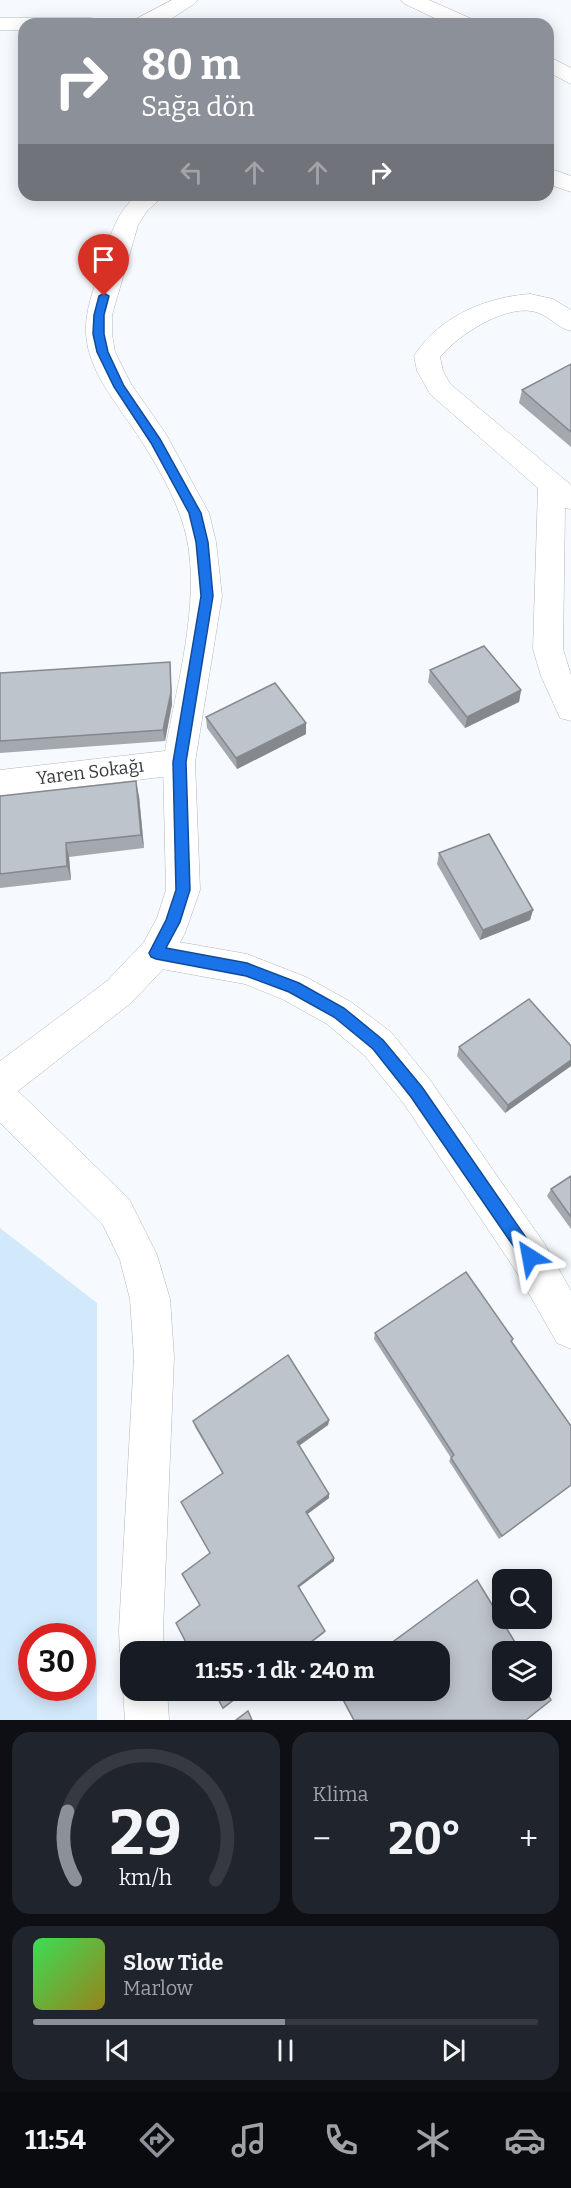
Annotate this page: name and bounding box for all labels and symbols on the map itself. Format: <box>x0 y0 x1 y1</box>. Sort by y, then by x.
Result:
pin <box>78 234 129 296</box>
street label: Yaren Sokağı <box>35 755 145 789</box>
position arrow <box>498 1225 562 1289</box>
speed limit sign: 30 <box>18 1623 96 1701</box>

